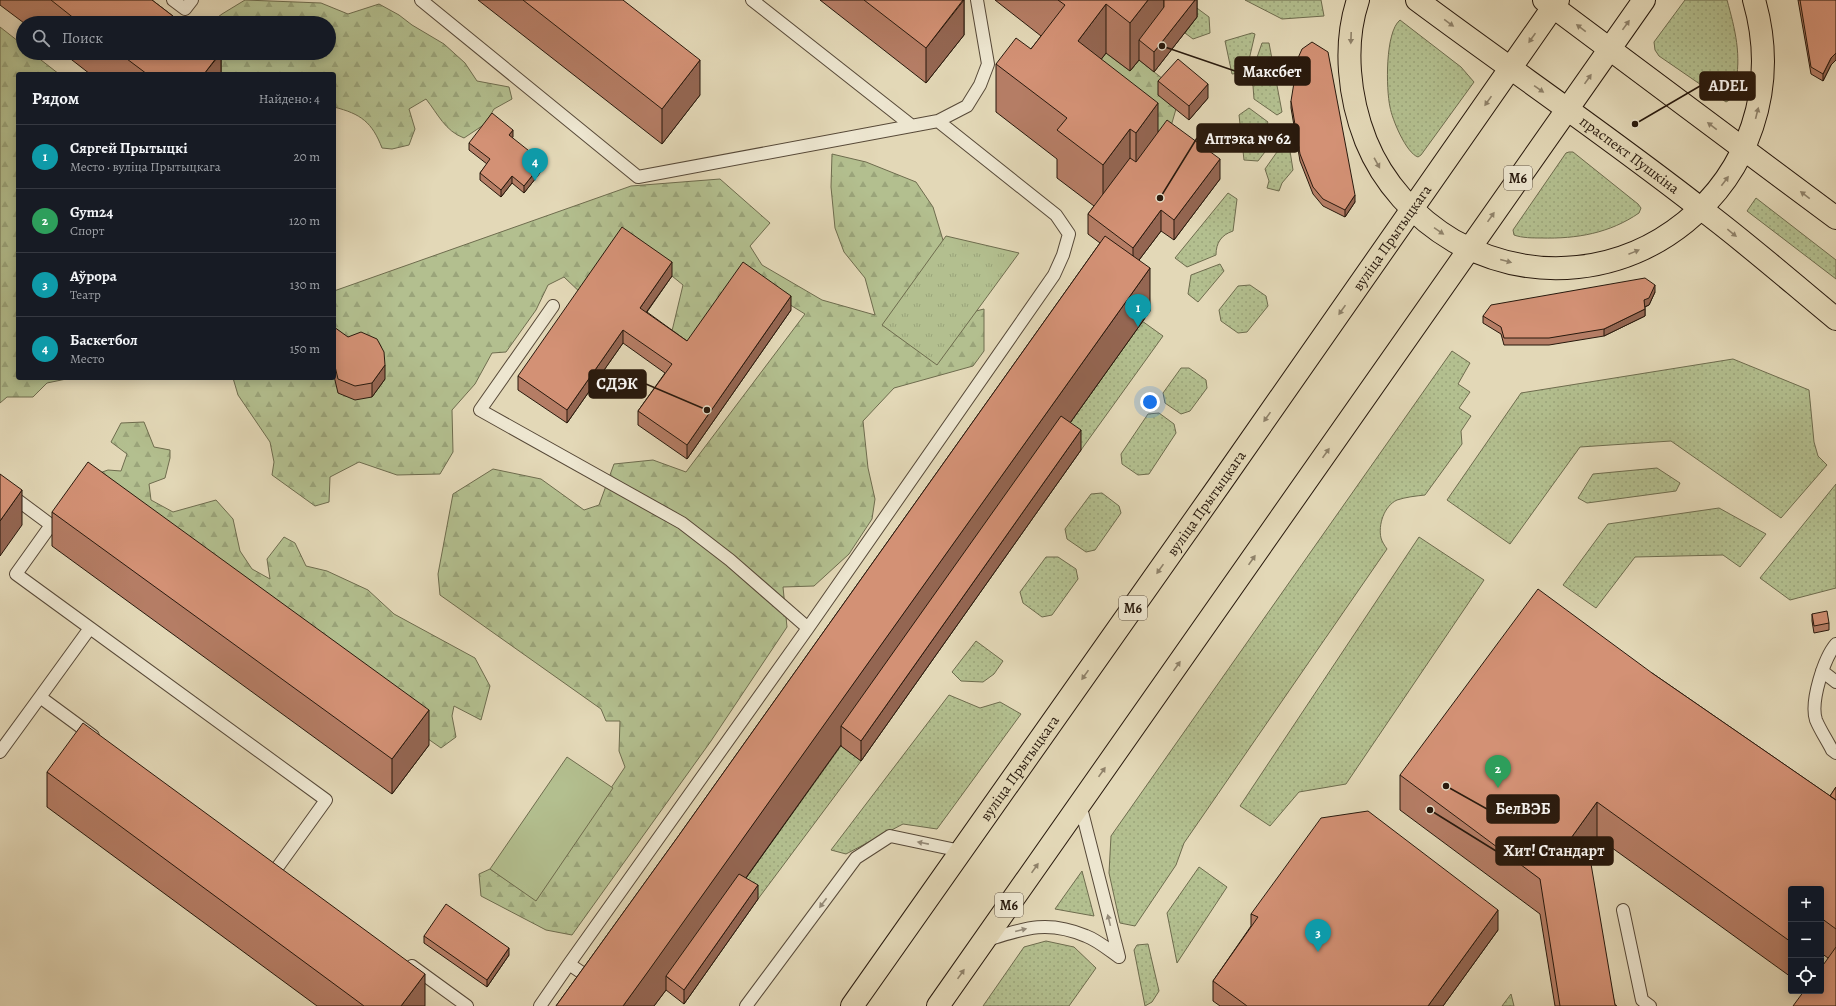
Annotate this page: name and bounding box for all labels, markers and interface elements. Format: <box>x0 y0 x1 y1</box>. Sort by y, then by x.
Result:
search box <box>16 16 336 60</box>
one-way arrow <box>1443 19 1454 27</box>
one-way arrow <box>1622 19 1630 30</box>
one-way arrow <box>1575 24 1586 33</box>
icon: search <box>30 27 52 49</box>
text: Поиск <box>62 28 103 48</box>
one-way arrow <box>1348 32 1354 45</box>
one-way arrow <box>1528 33 1536 44</box>
callout: Максбет <box>1235 57 1310 85</box>
text: Максбет <box>1242 61 1302 83</box>
callout: ADEL <box>1700 72 1755 100</box>
one-way arrow <box>1584 73 1592 84</box>
text: ADEL <box>1707 75 1748 97</box>
one-way arrow <box>1534 85 1544 93</box>
text: Рядом <box>32 87 79 110</box>
text: Найдено: 4 <box>259 90 320 107</box>
one-way arrow <box>1484 96 1492 106</box>
one-way arrow <box>1754 107 1760 119</box>
street label: праспект Пушкіна <box>1576 111 1684 199</box>
one-way arrow <box>1706 122 1717 130</box>
callout: Аптэка № 62 <box>1197 124 1299 152</box>
text: Аптэка № 62 <box>1204 128 1291 150</box>
text: Сяргей Прытыцкі <box>70 138 188 158</box>
text: 1 <box>43 148 47 165</box>
text: 20 m <box>294 148 320 165</box>
pin: 4 <box>522 148 548 181</box>
one-way arrow <box>1374 157 1381 169</box>
text: Место · вуліца Прытыцкага <box>70 158 221 175</box>
road number: М6 <box>1504 166 1532 190</box>
one-way arrow <box>1721 175 1729 186</box>
street label: вуліца Прытыцкага <box>1348 181 1436 295</box>
one-way arrow <box>1799 191 1810 199</box>
text: Gym24 <box>70 202 113 222</box>
one-way arrow <box>1487 211 1496 222</box>
text: 2 <box>42 212 48 229</box>
text: 120 m <box>289 212 320 229</box>
text: Спорт <box>70 222 104 239</box>
one-way arrow <box>1434 227 1445 235</box>
one-way arrow <box>1726 229 1737 238</box>
one-way arrow <box>1628 249 1640 255</box>
one-way arrow <box>1500 258 1512 264</box>
text: Аўрора <box>70 266 117 286</box>
text: 3 <box>42 276 48 293</box>
text: 130 m <box>290 276 320 293</box>
text: Театр <box>70 286 101 303</box>
pin: 1 <box>1125 294 1151 327</box>
one-way arrow <box>1338 305 1346 316</box>
text: Баскетбол <box>70 330 138 350</box>
text: 4 <box>42 340 48 357</box>
text: 150 m <box>290 340 320 357</box>
text: Место <box>70 350 105 367</box>
callout: СДЭК <box>589 370 646 398</box>
text: СДЭК <box>596 373 638 395</box>
your location <box>1140 392 1160 412</box>
one-way arrow <box>1263 412 1271 422</box>
street label: вуліца Прытыцкага <box>1162 446 1250 560</box>
one-way arrow <box>1322 448 1330 458</box>
one-way arrow <box>1248 554 1256 565</box>
one-way arrow <box>1156 564 1164 574</box>
road number: М6 <box>1119 596 1147 620</box>
one-way arrow <box>1173 661 1181 671</box>
one-way arrow <box>1081 670 1090 681</box>
street label: вуліца Прытыцкага <box>975 711 1064 825</box>
pin: 2 <box>1485 755 1511 788</box>
one-way arrow <box>1098 767 1106 778</box>
callout: БелВЭБ <box>1487 795 1559 823</box>
text: БелВЭБ <box>1495 798 1551 820</box>
callout: Хит! Стандарт <box>1496 837 1613 865</box>
one-way arrow <box>917 840 929 846</box>
text: Хит! Стандарт <box>1504 840 1605 862</box>
one-way arrow <box>1031 862 1039 873</box>
map controls <box>1788 886 1824 994</box>
button: + <box>1788 886 1824 922</box>
road number: М6 <box>995 893 1023 917</box>
one-way arrow <box>819 897 827 908</box>
one-way arrow <box>1106 914 1112 926</box>
pin: 3 <box>1305 919 1331 952</box>
button: − <box>1788 922 1824 958</box>
one-way arrow <box>1014 927 1027 933</box>
button: locate <box>1788 958 1824 994</box>
one-way arrow <box>957 969 965 979</box>

